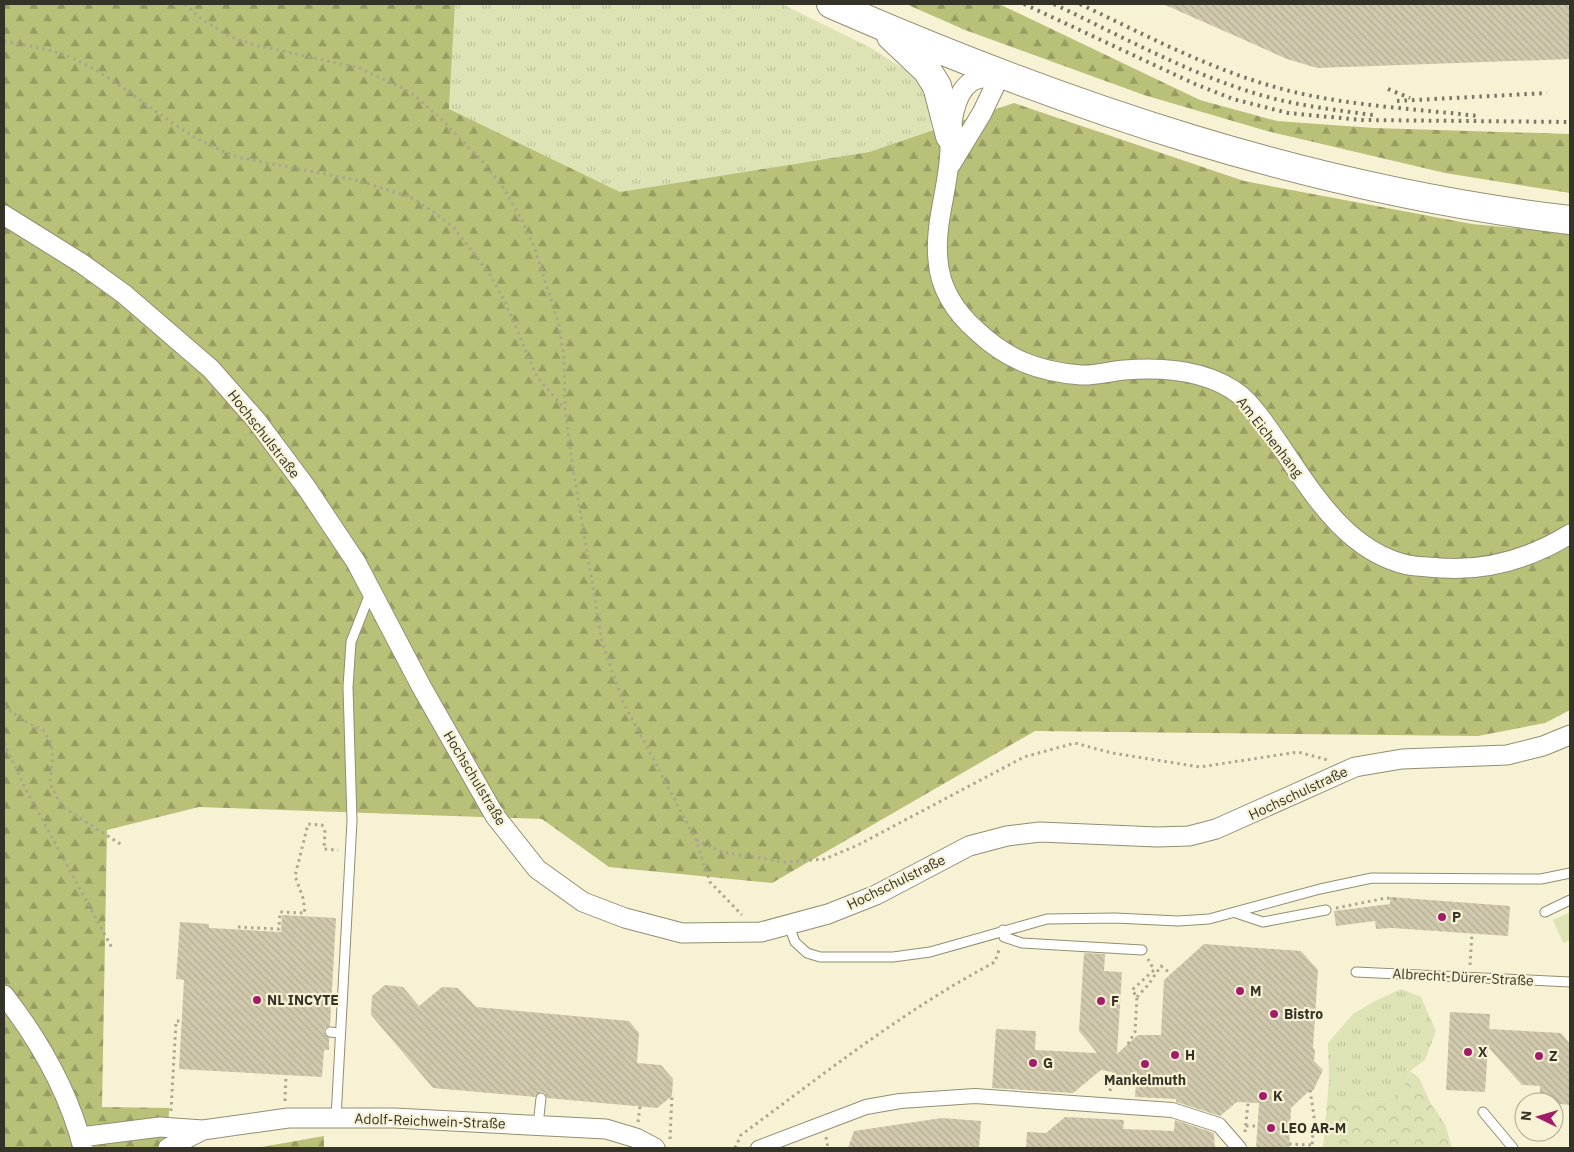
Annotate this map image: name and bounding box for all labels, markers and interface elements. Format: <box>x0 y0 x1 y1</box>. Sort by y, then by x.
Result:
street label: Hochschulstraße <box>224 386 304 482</box>
street label: Am Eichenhang <box>1233 393 1307 481</box>
street label: Hochschulstraße <box>440 727 510 829</box>
street label: Hochschulstraße <box>1246 762 1351 824</box>
street label: Hochschulstraße <box>844 850 948 914</box>
place label: P <box>1452 908 1461 926</box>
marker: P <box>1436 911 1448 923</box>
street label: Albrecht-Dürer-Straße <box>1392 964 1534 990</box>
place label: M <box>1250 982 1261 1000</box>
marker: M <box>1234 985 1246 997</box>
place label: NL INCYTE <box>267 991 339 1009</box>
place label: F <box>1111 992 1119 1010</box>
marker: NL INCYTE <box>251 994 263 1006</box>
marker: F <box>1095 995 1107 1007</box>
place label: Bistro <box>1284 1005 1323 1023</box>
marker: Bistro <box>1268 1008 1280 1020</box>
place label: X <box>1478 1043 1488 1061</box>
place label: H <box>1185 1046 1195 1064</box>
marker: X <box>1462 1046 1474 1058</box>
place label: Z <box>1549 1047 1558 1065</box>
marker: H <box>1169 1049 1181 1061</box>
marker: Z <box>1533 1050 1545 1062</box>
place label: G <box>1043 1054 1053 1072</box>
marker: G <box>1027 1057 1039 1069</box>
marker: Mankelmuth <box>1139 1058 1151 1070</box>
place label: Mankelmuth <box>1104 1071 1186 1089</box>
place label: K <box>1273 1087 1283 1105</box>
marker: K <box>1257 1090 1269 1102</box>
north arrow <box>1514 1092 1564 1142</box>
street label: Adolf-Reichwein-Straße <box>354 1109 506 1133</box>
text: N <box>1517 1110 1535 1122</box>
place label: LEO AR-M <box>1281 1119 1346 1137</box>
marker: LEO AR-M <box>1265 1122 1277 1134</box>

